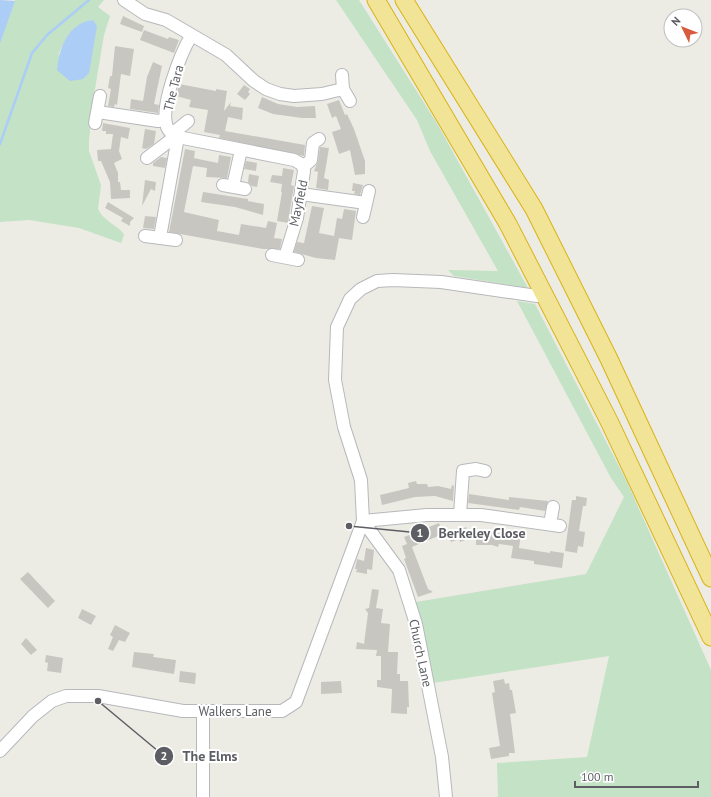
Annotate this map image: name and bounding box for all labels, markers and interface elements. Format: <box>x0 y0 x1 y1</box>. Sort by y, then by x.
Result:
north arrow <box>663 8 703 48</box>
text: N <box>668 14 683 29</box>
street label: The Tara <box>160 63 187 113</box>
street label: Mayfield <box>285 178 312 228</box>
callout: Berkeley Close <box>410 520 534 546</box>
text: Berkeley Close <box>438 524 526 542</box>
text: 1 <box>417 525 423 540</box>
street label: Church Lane <box>405 618 436 689</box>
street label: Walkers Lane <box>198 703 272 720</box>
callout: The Elms <box>154 743 245 769</box>
text: The Elms <box>183 747 238 765</box>
text: 2 <box>161 748 167 763</box>
scale bar <box>575 763 698 789</box>
text: 100 m <box>581 769 614 784</box>

